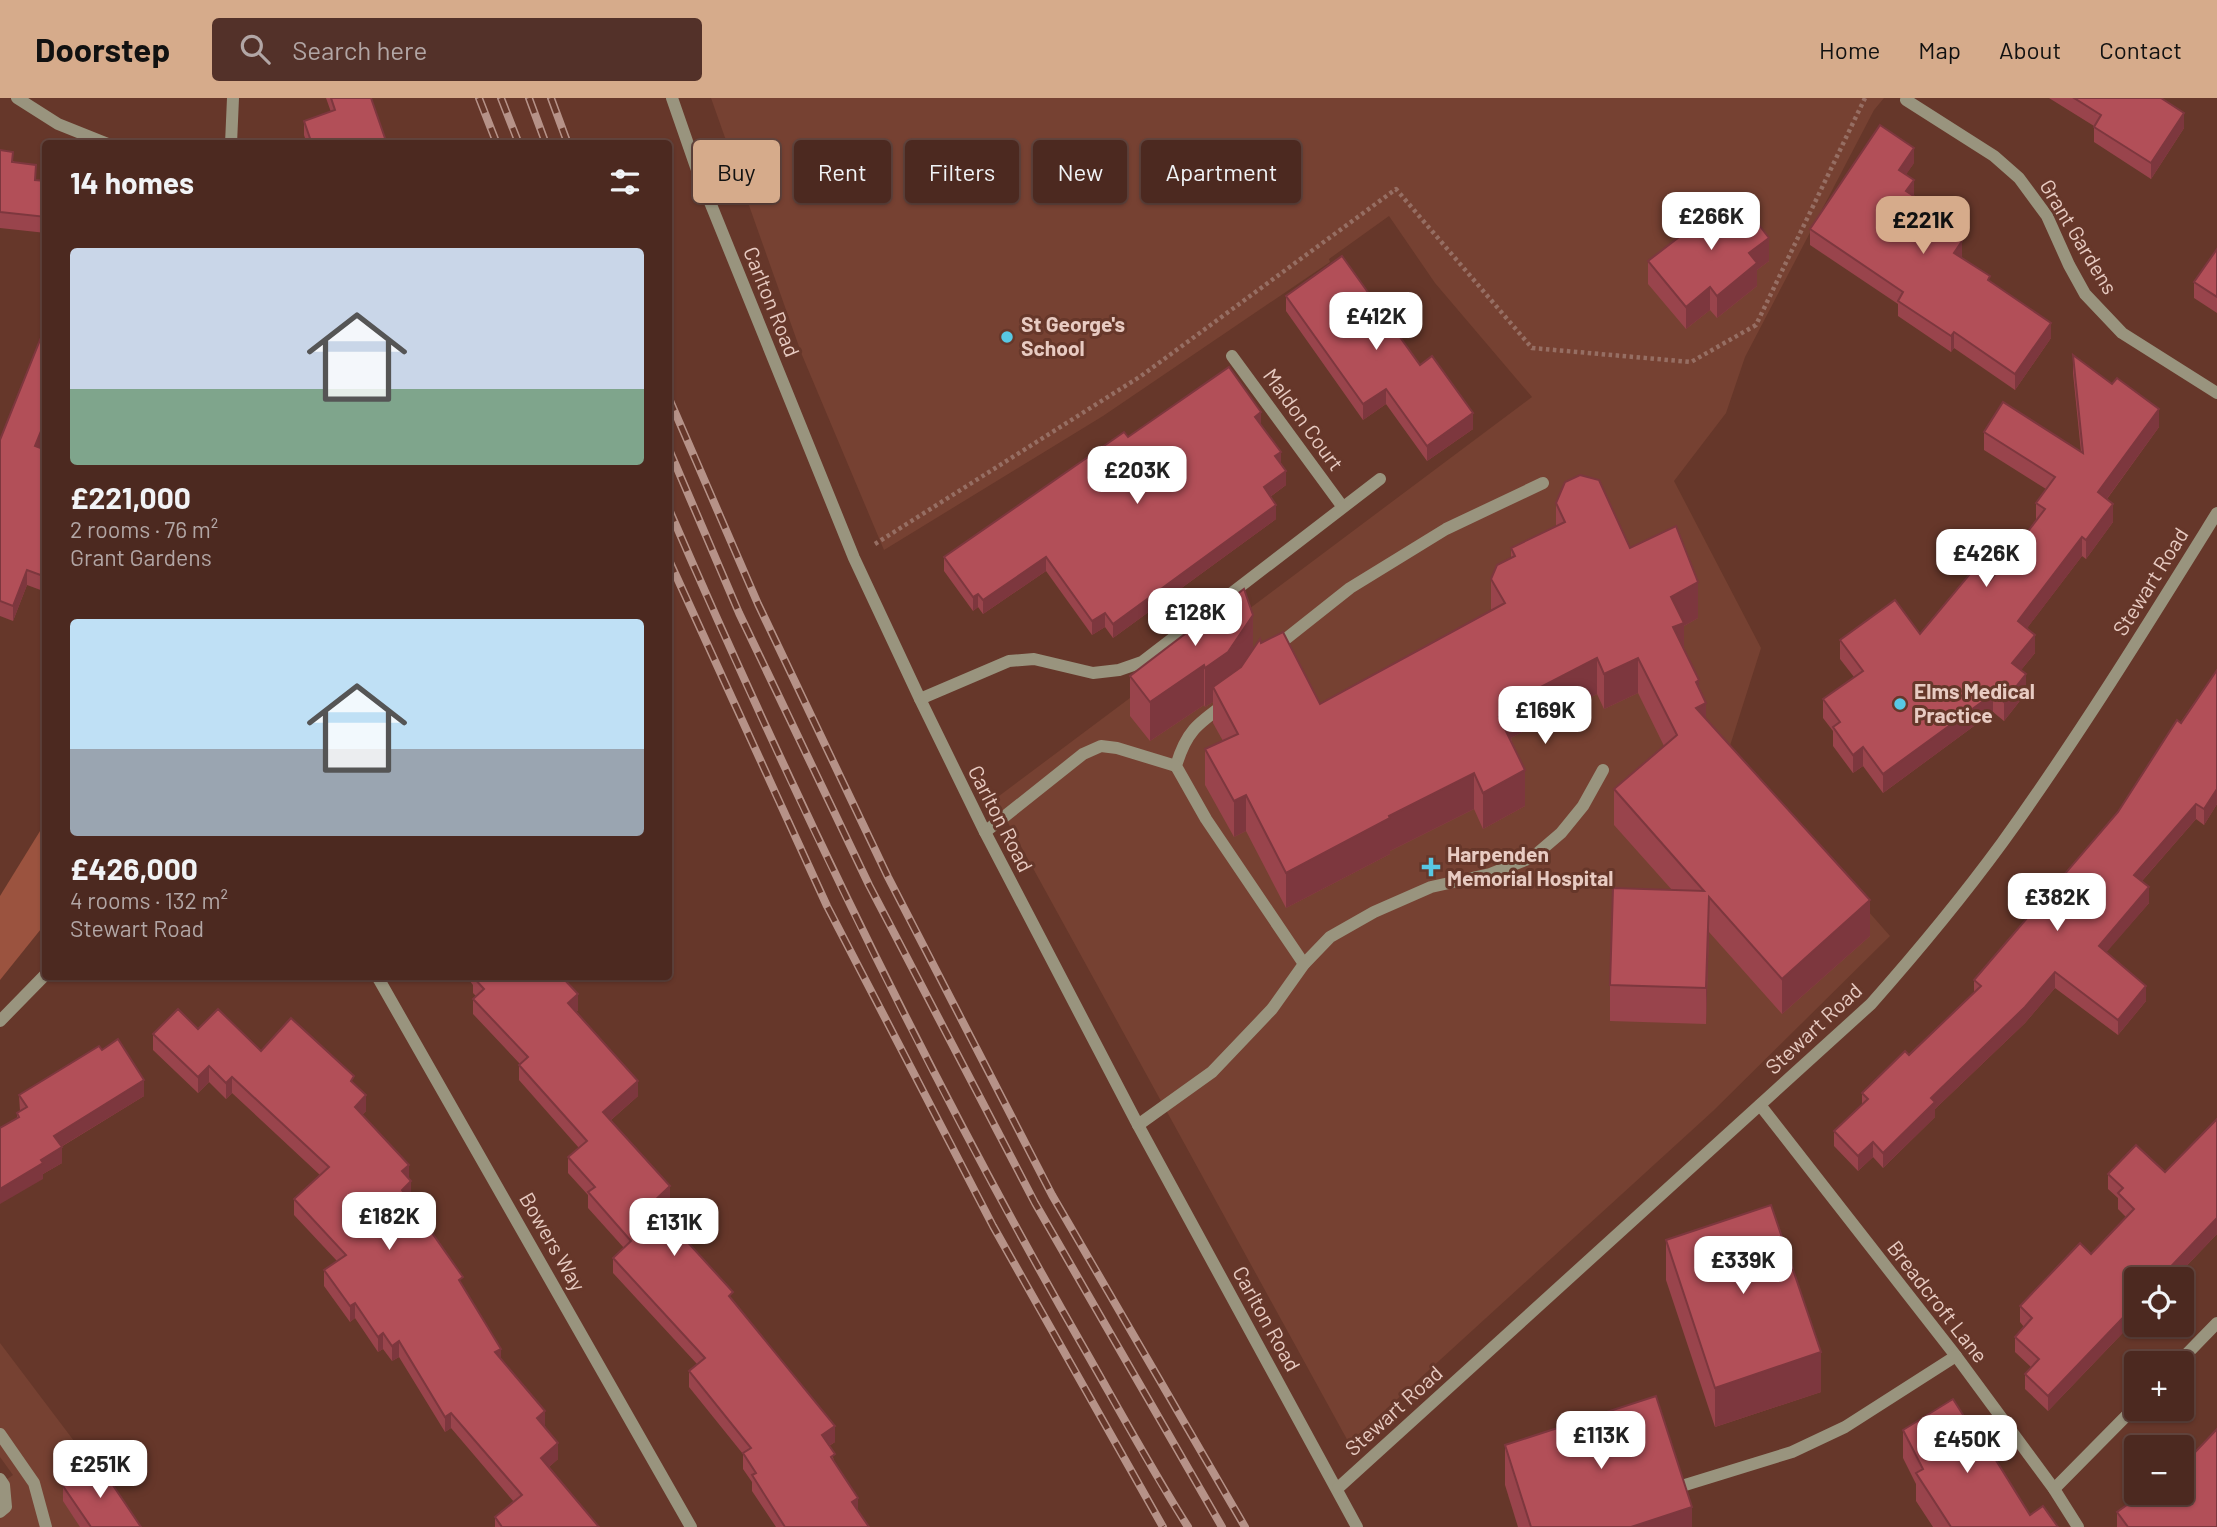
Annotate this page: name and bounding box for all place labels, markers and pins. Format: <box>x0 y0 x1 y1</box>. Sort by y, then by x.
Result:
pin: £266K <box>1662 192 1760 252</box>
pin: £221K <box>1874 197 1972 256</box>
pin: £412K <box>1327 292 1425 352</box>
place label: St George's School <box>1021 311 1125 360</box>
marker: St George's School <box>999 329 1015 345</box>
pin: £203K <box>1088 446 1186 506</box>
pin: £426K <box>1937 530 2035 589</box>
pin: £128K <box>1146 588 1244 648</box>
place label: Elms Medical Practice <box>1914 678 2035 727</box>
pin: £169K <box>1496 686 1594 746</box>
marker: Elms Medical Practice <box>1892 696 1908 712</box>
place label: Harpenden Memorial Hospital <box>1447 841 1613 890</box>
marker: Harpenden Memorial Hospital <box>1421 857 1441 877</box>
pin: £382K <box>2008 874 2106 933</box>
pin: £182K <box>340 1192 438 1252</box>
pin: £131K <box>625 1198 723 1258</box>
pin: £339K <box>1694 1236 1792 1296</box>
pin: £113K <box>1552 1412 1650 1471</box>
pin: £450K <box>1918 1416 2016 1475</box>
pin: £251K <box>51 1440 149 1500</box>

